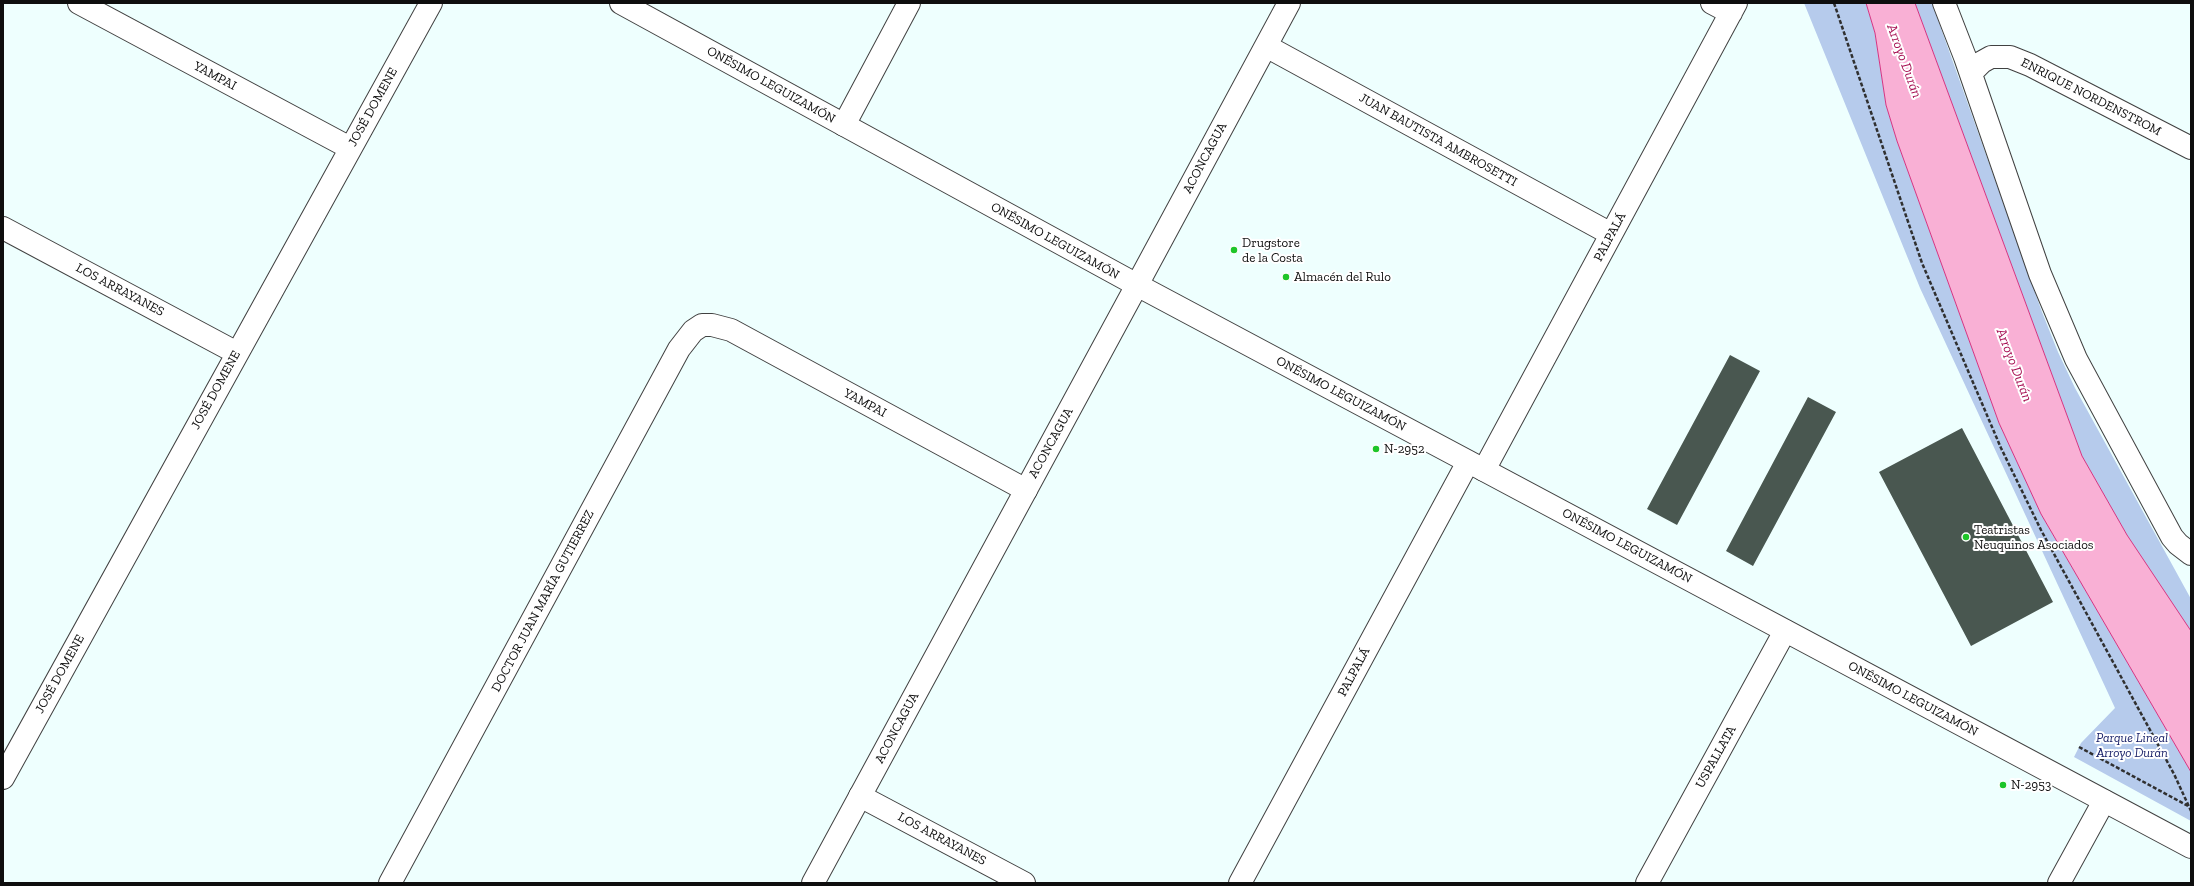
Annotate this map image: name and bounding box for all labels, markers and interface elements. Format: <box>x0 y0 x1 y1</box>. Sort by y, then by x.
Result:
water label: Arroyo Durán <box>1883 22 1925 100</box>
street label: ONÉSIMO LEGUIZAMÓN <box>704 43 838 127</box>
street label: ENRIQUE NORDENSTROM <box>2018 55 2164 139</box>
street label: YAMPAI <box>191 58 239 94</box>
street label: JOSÉ DOMENE <box>345 65 401 149</box>
street label: JUAN BAUTISTA AMBROSETTI <box>1356 90 1520 190</box>
street label: ACONCAGUA <box>1180 120 1230 196</box>
street label: ONÉSIMO LEGUIZAMÓN <box>988 199 1122 283</box>
street label: PALPALÁ <box>1591 210 1629 264</box>
place label: Drugstore de la Costa <box>1242 235 1303 266</box>
marker: Drugstore de la Costa <box>1229 245 1239 255</box>
street label: LOS ARRAYANES <box>73 260 167 320</box>
place label: Almacén del Rulo <box>1294 269 1391 285</box>
marker: Almacén del Rulo <box>1281 272 1291 282</box>
water label: Arroyo Durán <box>1992 326 2036 404</box>
street label: JOSÉ DOMENE <box>188 348 244 432</box>
street label: ONÉSIMO LEGUIZAMÓN <box>1273 353 1409 435</box>
street label: YAMPAI <box>841 385 889 421</box>
street label: ACONCAGUA <box>1025 405 1077 481</box>
place label: N-2952 <box>1384 441 1425 457</box>
marker: N-2952 <box>1371 444 1381 454</box>
street label: ONÉSIMO LEGUIZAMÓN <box>1559 505 1695 587</box>
street label: DOCTOR JUAN MARÍA GUTIERREZ <box>488 507 598 695</box>
place label: Teatristas Neuquinos Asociados <box>1974 522 2094 553</box>
marker: Teatristas Neuquinos Asociados <box>1961 532 1971 542</box>
street label: JOSÉ DOMENE <box>32 632 88 716</box>
street label: PALPALÁ <box>1335 645 1373 699</box>
street label: ONÉSIMO LEGUIZAMÓN <box>1845 658 1981 740</box>
street label: ACONCAGUA <box>872 690 922 766</box>
street label: USPALLATA <box>1692 723 1740 791</box>
park label: Parque Lineal Arroyo Durán <box>2096 730 2168 761</box>
place label: N-2953 <box>2011 777 2051 793</box>
marker: N-2953 <box>1998 780 2008 790</box>
street label: LOS ARRAYANES <box>895 809 989 869</box>

